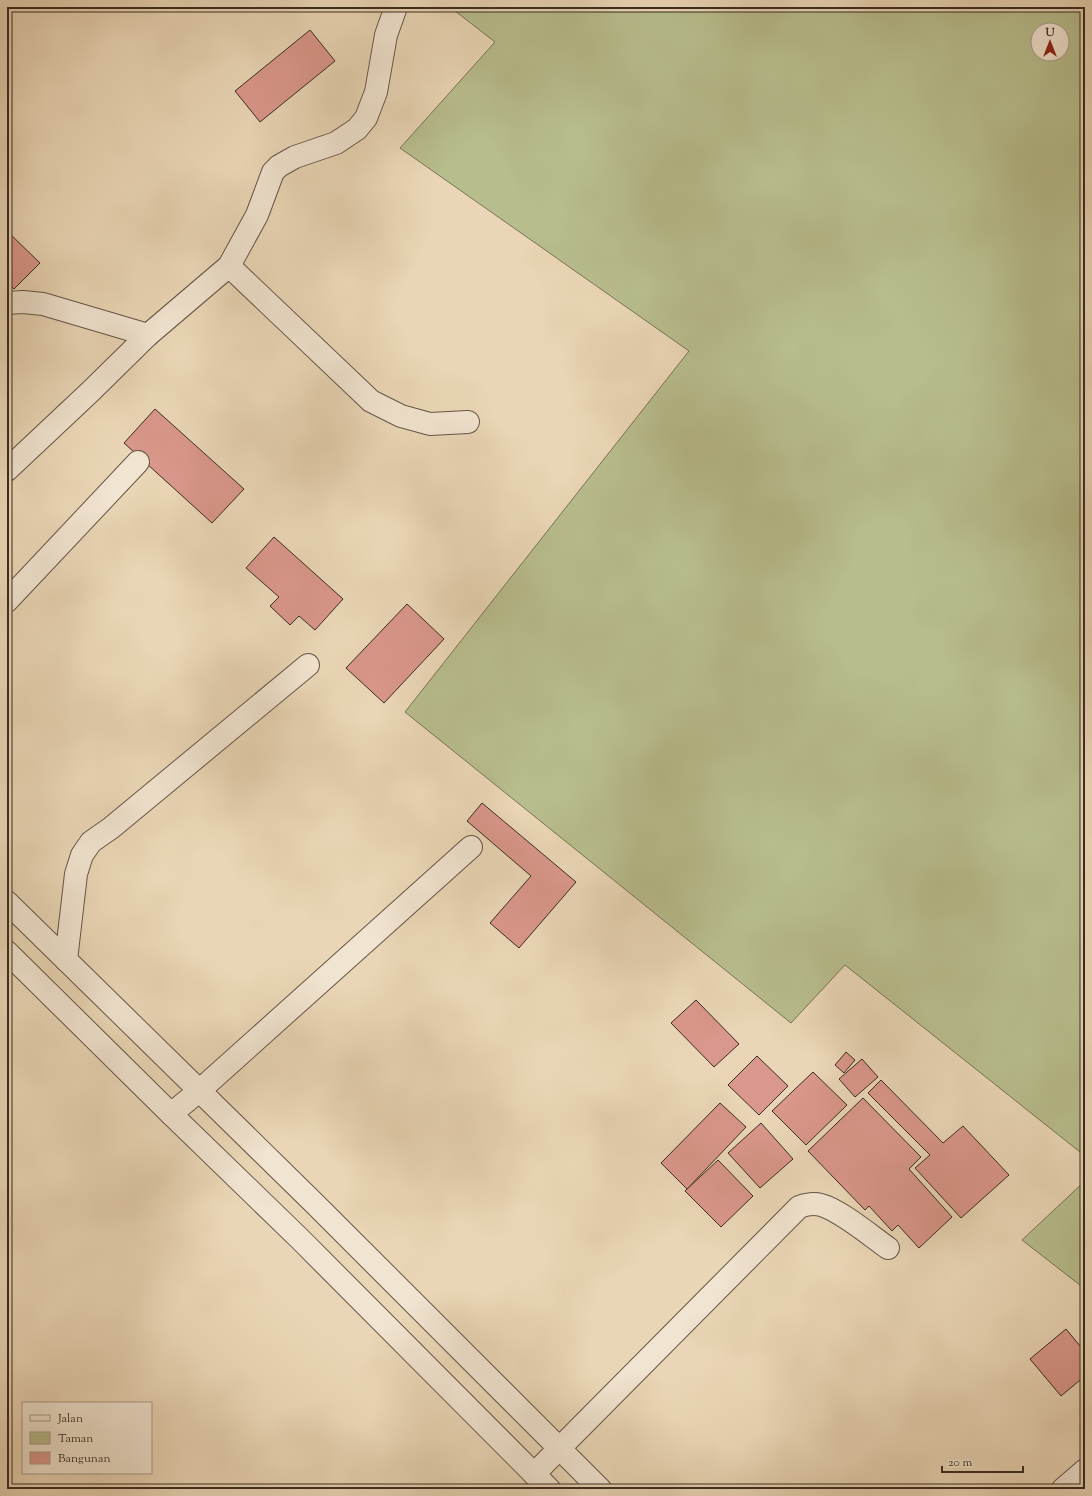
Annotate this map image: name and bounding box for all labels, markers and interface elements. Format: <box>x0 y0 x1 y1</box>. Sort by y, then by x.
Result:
north arrow <box>1030 22 1070 62</box>
text: U <box>1045 25 1055 41</box>
legend <box>22 1402 152 1474</box>
text: Jalan <box>57 1410 83 1428</box>
text: Taman <box>58 1430 93 1448</box>
scale bar <box>942 1448 1023 1474</box>
text: Bangunan <box>58 1450 111 1468</box>
text: 20 m <box>948 1454 973 1472</box>

